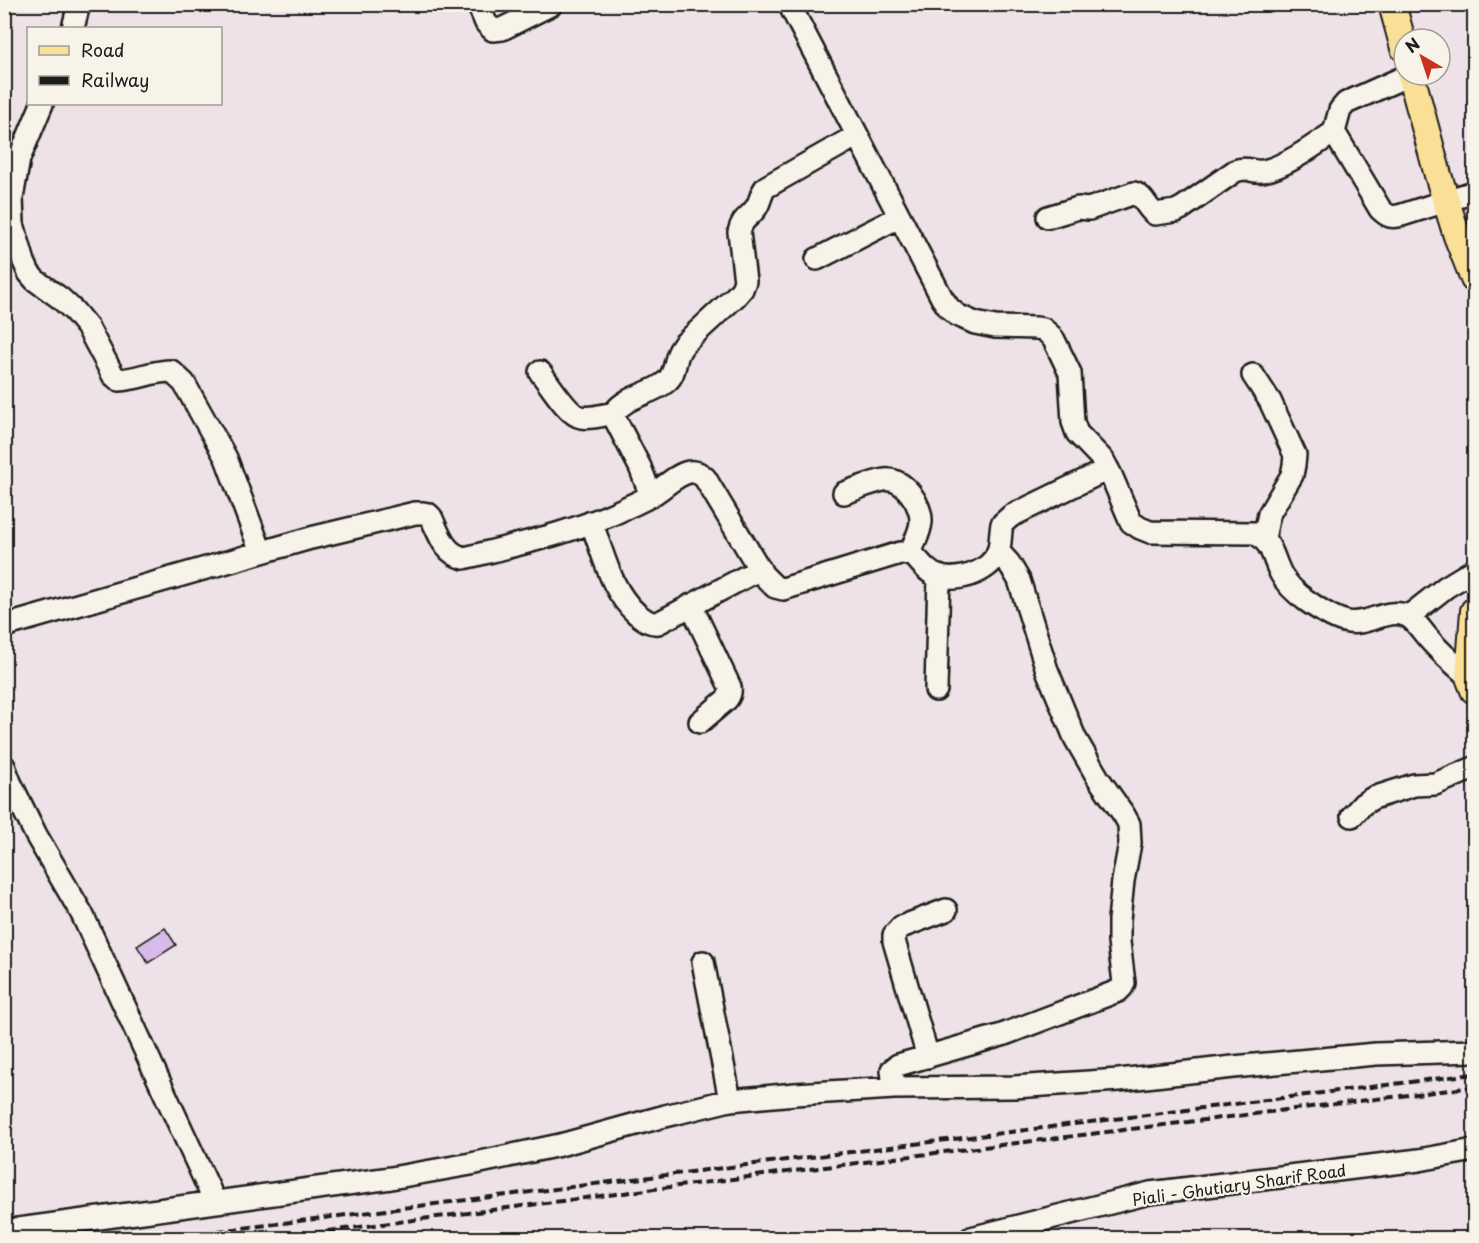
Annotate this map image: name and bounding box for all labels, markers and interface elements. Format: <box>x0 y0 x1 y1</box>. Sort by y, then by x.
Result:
legend <box>27 27 222 105</box>
north arrow <box>1392 27 1452 87</box>
text: N <box>1399 31 1424 58</box>
text: Road <box>81 36 125 63</box>
text: Railway <box>81 66 149 93</box>
street label: Piali - Ghutiary Sharif Road <box>1131 1157 1347 1211</box>

